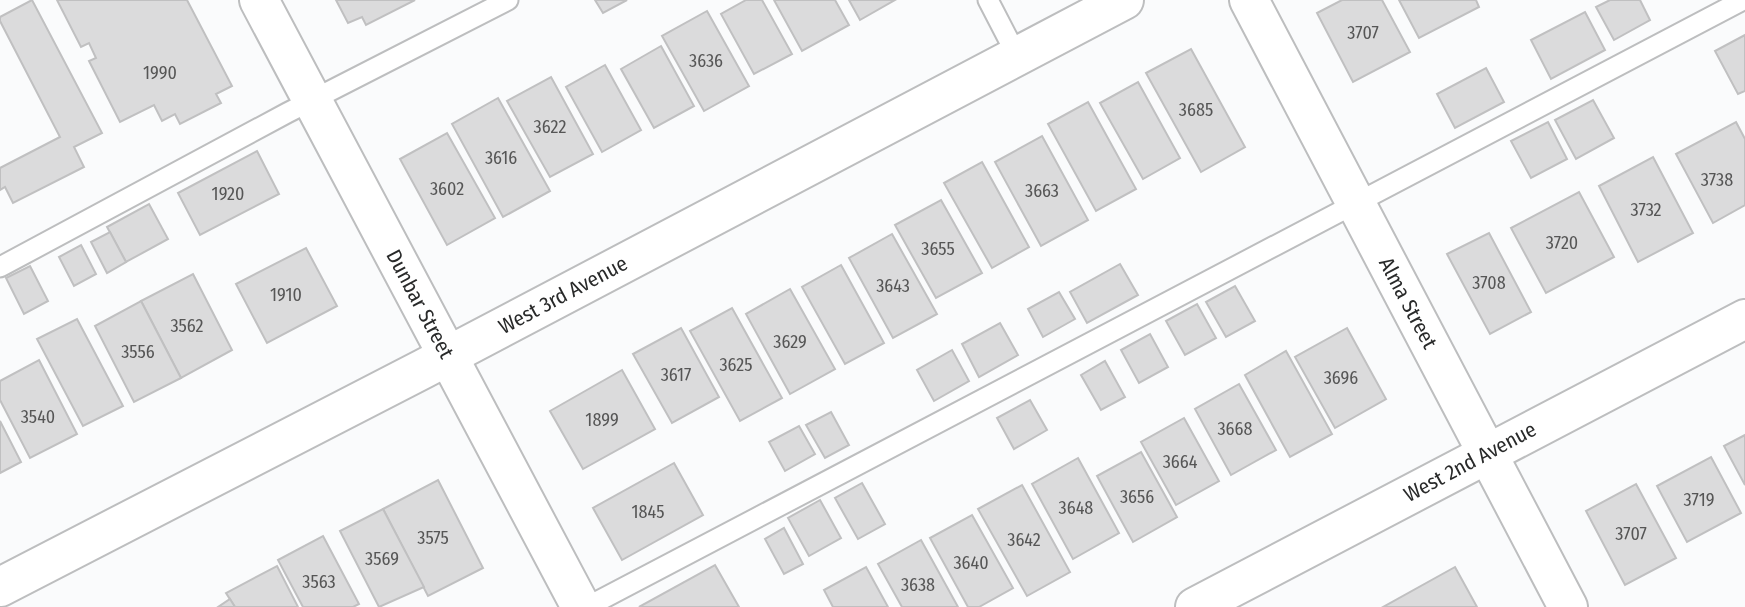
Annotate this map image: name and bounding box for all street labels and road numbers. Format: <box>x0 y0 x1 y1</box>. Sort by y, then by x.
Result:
street label: Dunbar Street <box>380 245 460 363</box>
street label: West 3rd Avenue <box>494 250 632 340</box>
street label: Alma Street <box>1373 253 1443 353</box>
street label: West 2nd Avenue <box>1399 416 1541 508</box>

